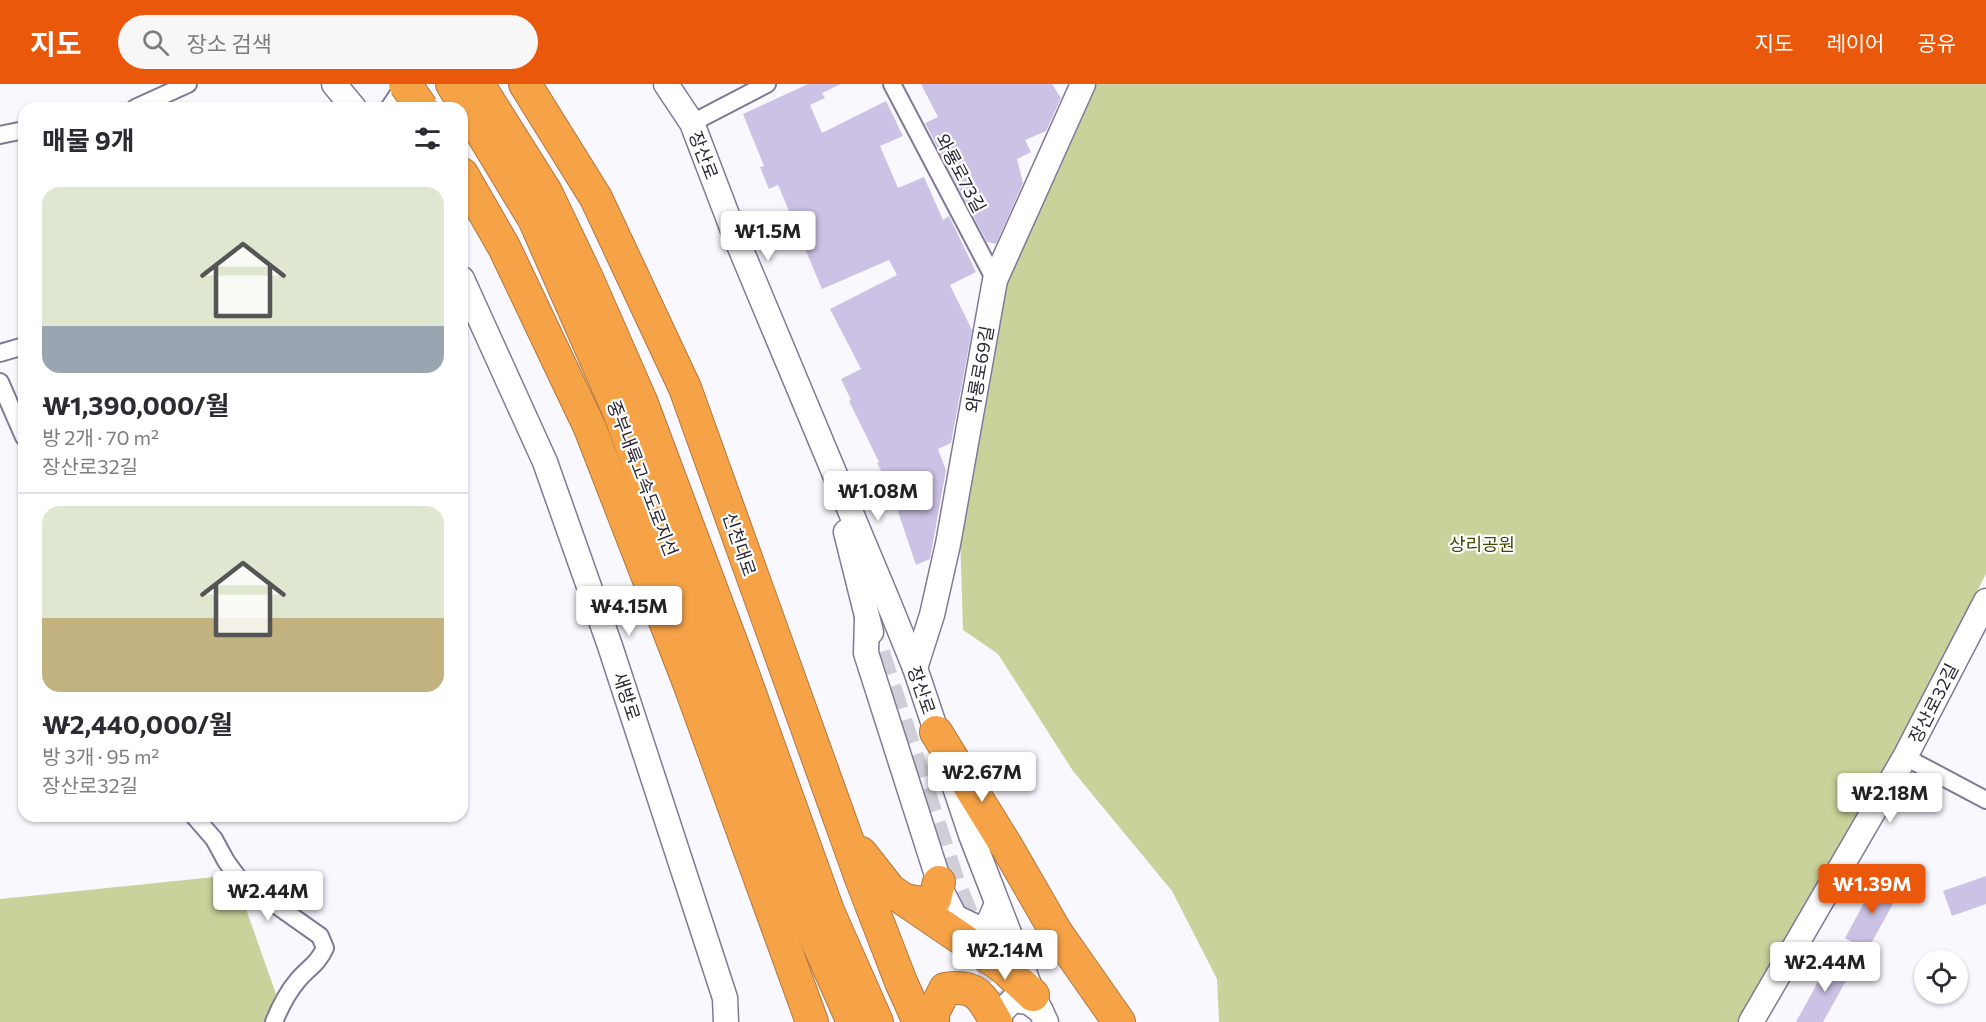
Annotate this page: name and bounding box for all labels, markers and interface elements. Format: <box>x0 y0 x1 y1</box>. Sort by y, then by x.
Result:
search box <box>118 15 538 69</box>
text: 지도 <box>30 26 82 60</box>
icon: search <box>139 26 172 59</box>
text: 장소 검색 <box>187 30 272 57</box>
text: 지도 <box>1755 30 1793 55</box>
text: 레이어 <box>1826 30 1884 55</box>
text: 공유 <box>1917 30 1956 55</box>
icon: filters <box>411 122 444 155</box>
text: 매물 9개 <box>42 124 135 155</box>
street label: 장산로 <box>685 128 723 182</box>
street label: 와룡로73길 <box>931 130 991 216</box>
pin: ₩1.5M <box>726 211 810 262</box>
text: ₩1.5M <box>735 218 801 242</box>
icon: home <box>189 226 297 334</box>
street label: 와룡로69길 <box>961 324 997 414</box>
text: ₩1,390,000/월 <box>42 389 230 420</box>
street label: 중부내륙고속도로지선 <box>603 397 683 559</box>
text: 방 2개 · 70 m² <box>42 425 159 449</box>
text: 장산로32길 <box>42 454 138 478</box>
pin: ₩1.08M <box>829 471 927 522</box>
text: ₩1.08M <box>838 478 918 502</box>
street label: 신천대로 <box>719 509 761 579</box>
park label: 상리공원 <box>1449 533 1515 555</box>
icon: home <box>189 545 297 653</box>
pin: ₩4.15M <box>580 586 678 637</box>
text: ₩4.15M <box>590 593 668 617</box>
street label: 장산로32길 <box>1904 659 1962 747</box>
street label: 장산로 <box>904 663 940 717</box>
street label: 새방로 <box>609 669 645 723</box>
text: ₩2,440,000/월 <box>42 708 233 739</box>
text: 방 3개 · 95 m² <box>42 744 159 768</box>
pin: ₩2.67M <box>933 752 1031 803</box>
text: ₩2.67M <box>942 759 1022 783</box>
text: 장산로32길 <box>42 773 138 797</box>
pin: ₩2.18M <box>1841 773 1939 824</box>
text: ₩2.18M <box>1851 780 1929 804</box>
pin: ₩1.39M <box>1823 864 1921 915</box>
pin: ₩2.44M <box>219 871 317 922</box>
text: ₩1.39M <box>1832 871 1912 895</box>
text: ₩2.44M <box>227 878 309 902</box>
pin: ₩2.14M <box>956 930 1054 981</box>
text: ₩2.14M <box>966 937 1044 961</box>
pin: ₩2.44M <box>1776 942 1874 993</box>
text: ₩2.44M <box>1784 949 1866 973</box>
map controls <box>1914 950 1968 1004</box>
button: locate <box>1914 950 1968 1004</box>

